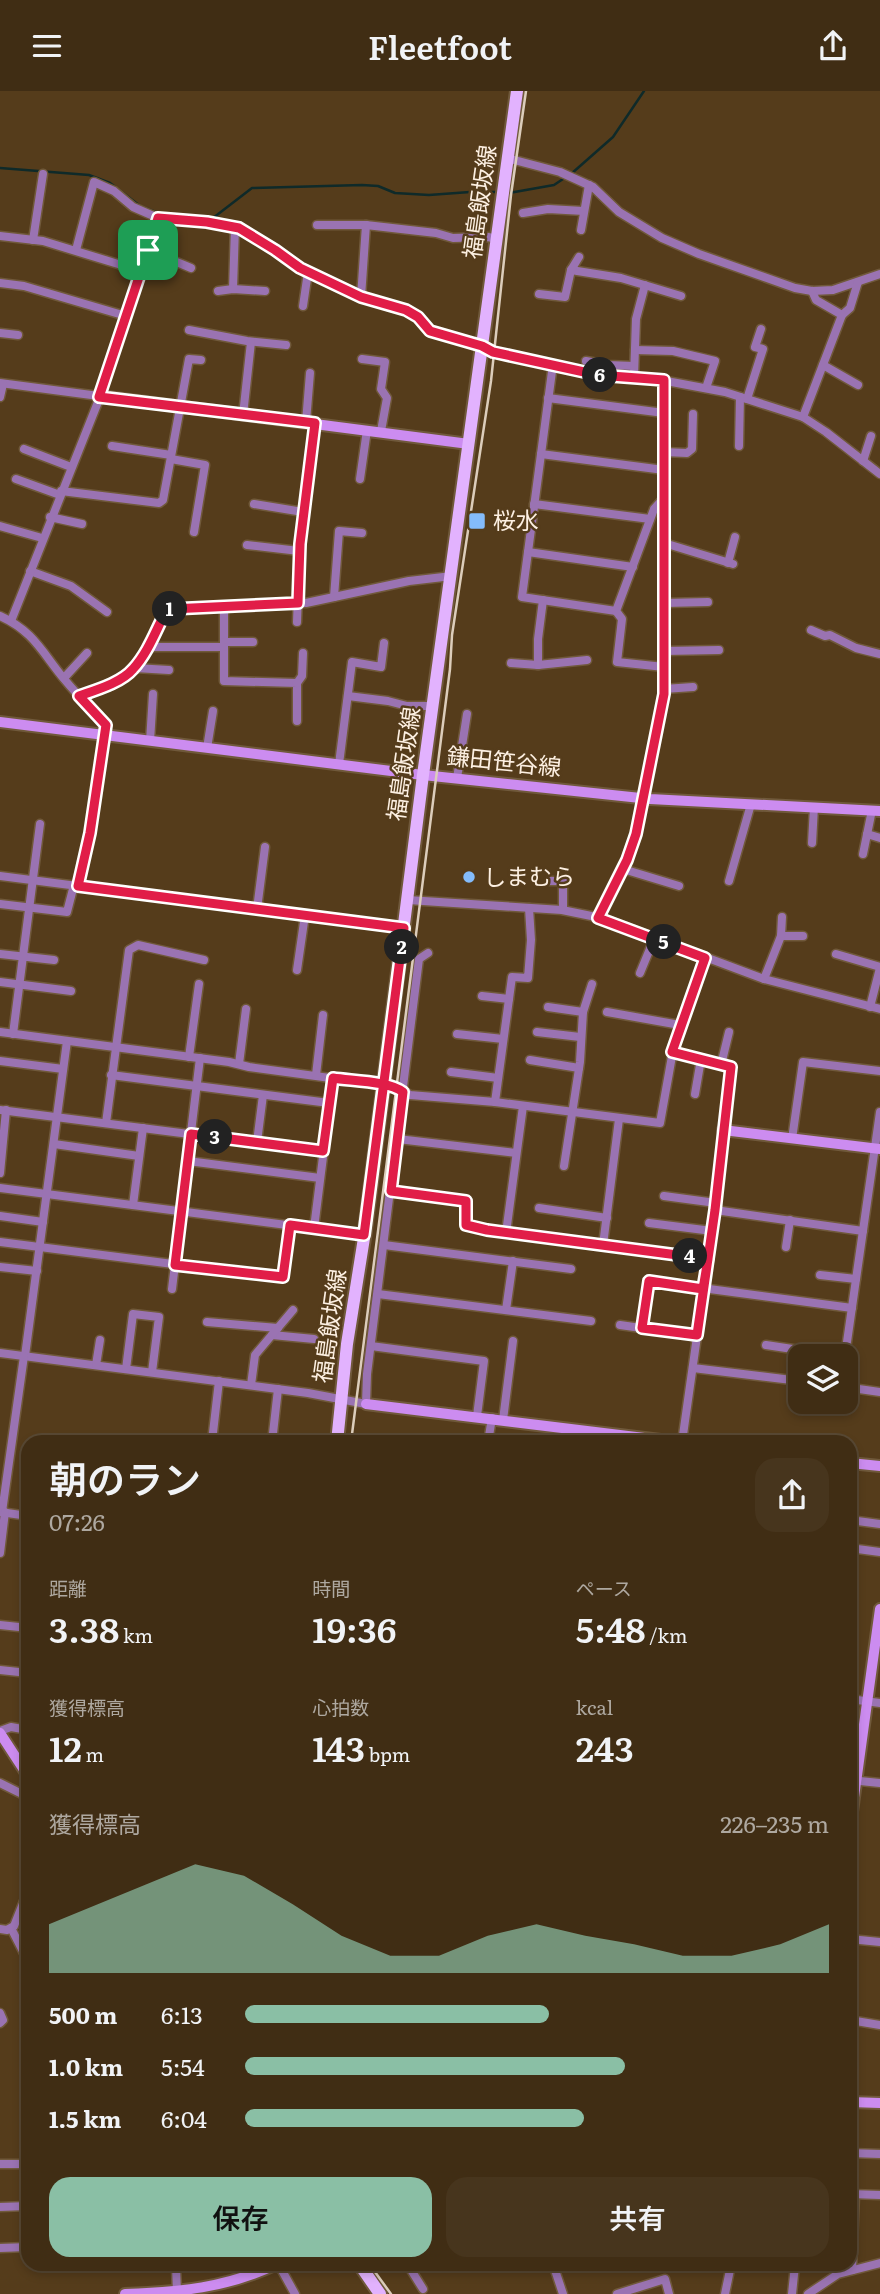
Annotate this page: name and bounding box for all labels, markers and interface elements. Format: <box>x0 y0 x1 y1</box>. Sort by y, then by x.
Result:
text: Fleetfoot <box>368 22 512 70</box>
icon: menu <box>28 27 66 65</box>
icon: share <box>814 27 852 65</box>
street label: 福島飯坂線 <box>453 142 503 261</box>
pin <box>118 220 178 280</box>
icon: arrive <box>129 231 167 269</box>
pin: 6 <box>582 357 618 393</box>
text: 6 <box>594 360 605 388</box>
place label: 桜水 <box>493 502 539 536</box>
marker: 桜水 <box>467 511 487 531</box>
pin: 1 <box>152 591 188 627</box>
text: 1 <box>166 594 173 622</box>
street label: 福島飯坂線 <box>377 704 427 823</box>
street label: 鎌田笹谷線 <box>445 737 563 783</box>
place label: しまむら <box>483 858 575 892</box>
marker: しまむら <box>461 869 477 885</box>
pin: 5 <box>646 925 682 959</box>
text: 5 <box>658 927 669 955</box>
pin: 2 <box>384 929 420 965</box>
text: 2 <box>396 932 407 960</box>
pin: 3 <box>198 1119 232 1155</box>
text: 3 <box>209 1122 220 1150</box>
pin: 4 <box>672 1239 708 1273</box>
text: 4 <box>684 1241 695 1269</box>
street label: 福島飯坂線 <box>303 1266 353 1385</box>
map controls <box>788 1344 858 1414</box>
button: layers <box>788 1344 858 1414</box>
text: 朝のラン <box>49 1449 201 1506</box>
button: share <box>755 1458 829 1532</box>
text: 07:26 <box>49 1504 105 1538</box>
text: 距離 <box>49 1574 87 1602</box>
text: 時間 <box>312 1574 350 1602</box>
text: ペース <box>576 1574 632 1602</box>
text: 3.38 <box>49 1602 119 1654</box>
text: 19:36 <box>312 1602 396 1654</box>
text: 5:48 <box>576 1602 646 1654</box>
text: km <box>119 1621 153 1649</box>
text: /km <box>646 1621 687 1649</box>
text: 獲得標高 <box>49 1693 125 1721</box>
text: 心拍数 <box>312 1693 369 1721</box>
text: kcal <box>576 1693 613 1721</box>
text: 12 <box>49 1721 82 1773</box>
text: 143 <box>312 1721 365 1773</box>
text: 243 <box>576 1721 634 1773</box>
text: m <box>82 1740 104 1768</box>
text: bpm <box>365 1740 410 1768</box>
text: 獲得標高 <box>49 1806 141 1840</box>
text: 226–235 m <box>720 1806 829 1840</box>
text: 500 m <box>49 1997 117 2031</box>
text: 6:13 <box>161 1997 203 2031</box>
text: 1.0 km <box>49 2049 123 2083</box>
text: 5:54 <box>161 2049 205 2083</box>
text: 1.5 km <box>49 2101 122 2135</box>
text: 6:04 <box>161 2101 207 2135</box>
button: 保存 <box>49 2177 432 2257</box>
button: 共有 <box>446 2177 829 2257</box>

